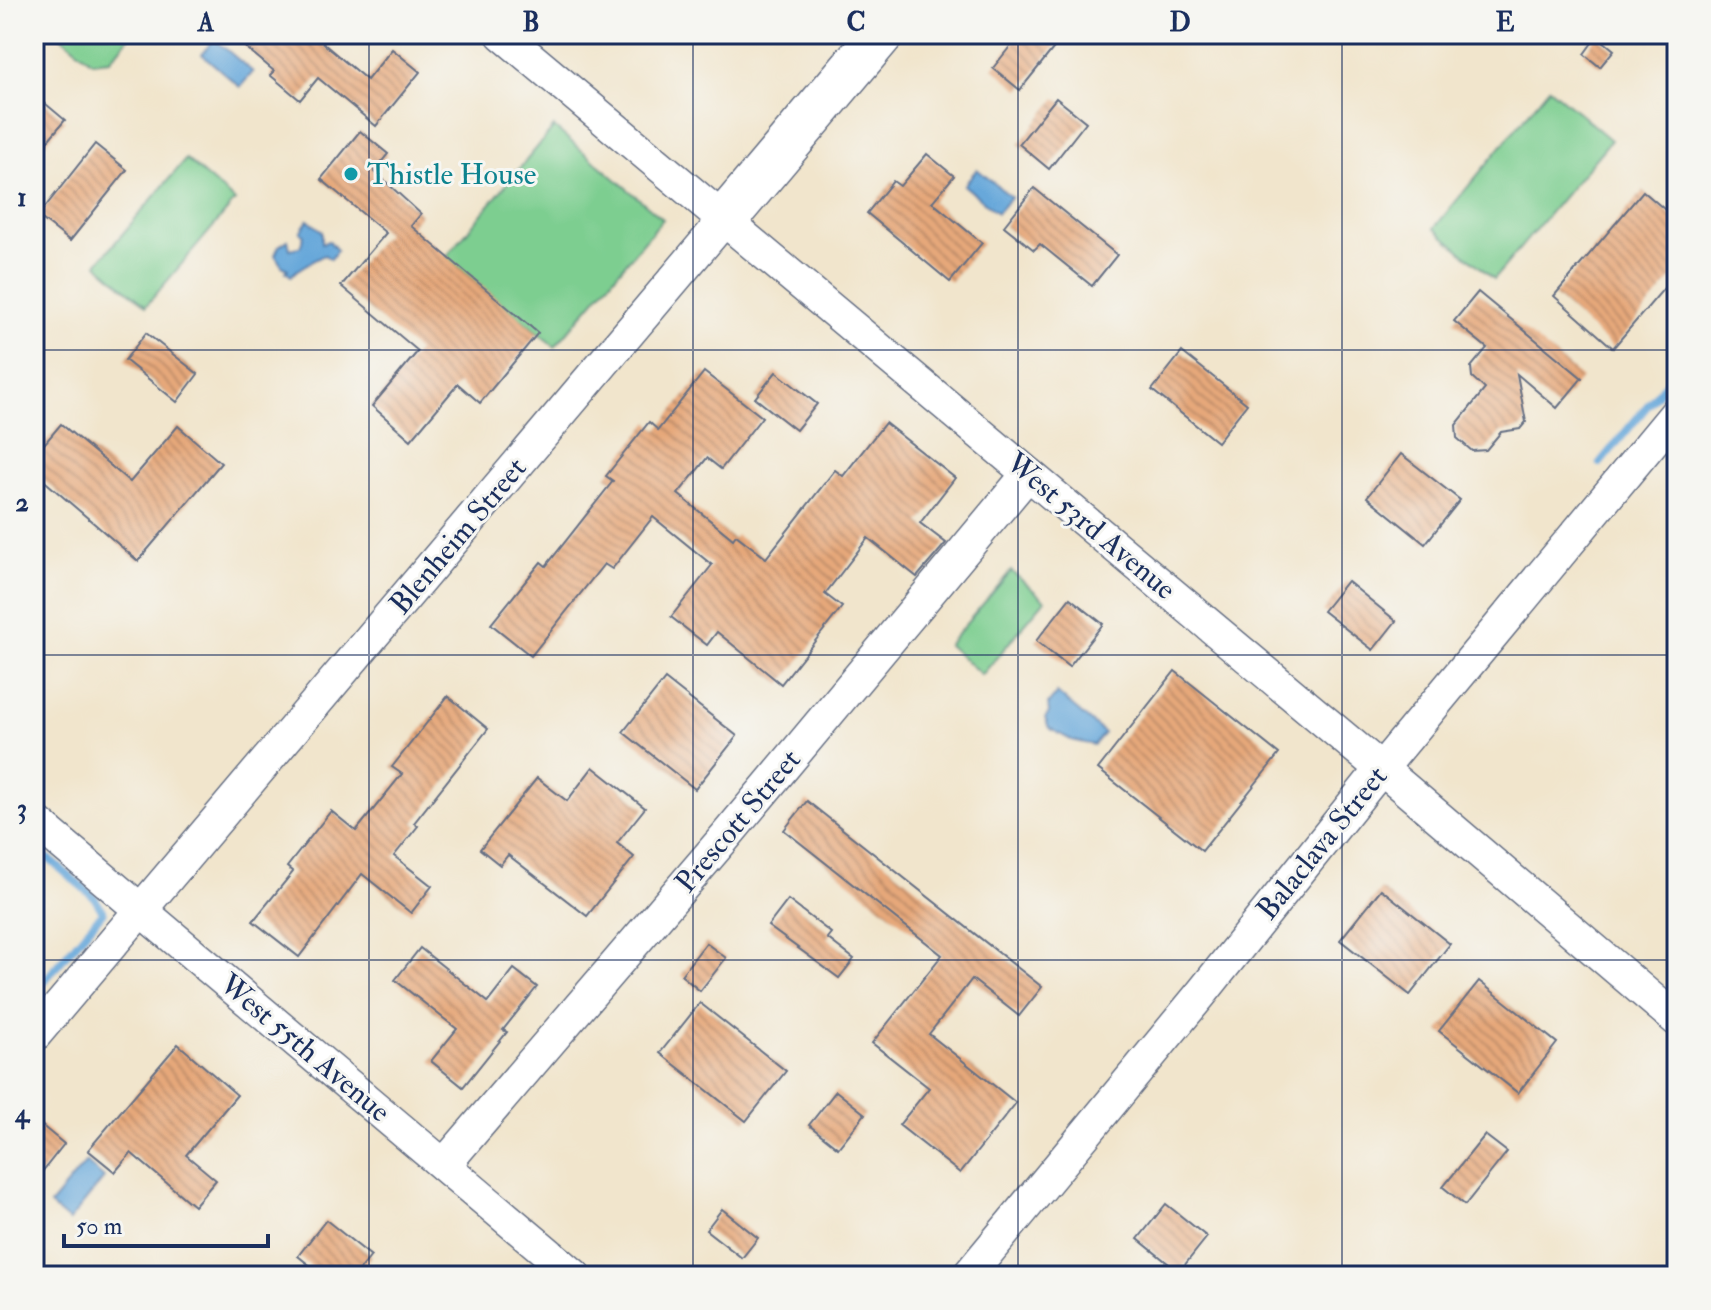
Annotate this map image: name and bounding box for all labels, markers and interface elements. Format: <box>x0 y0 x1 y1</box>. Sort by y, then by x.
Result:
text: A <box>197 7 215 39</box>
text: B <box>522 7 540 39</box>
text: C <box>846 7 866 39</box>
text: D <box>1169 7 1191 39</box>
text: E <box>1496 7 1515 39</box>
place label: Thistle House <box>367 156 536 193</box>
marker: Thistle House <box>342 165 360 183</box>
text: 1 <box>17 182 27 214</box>
street label: West 53rd Avenue <box>998 444 1183 608</box>
street label: Blenheim Street <box>382 450 534 622</box>
text: 2 <box>15 487 29 519</box>
street label: Prescott Street <box>667 742 809 900</box>
street label: Balaclava Street <box>1249 758 1396 927</box>
text: 3 <box>17 793 27 825</box>
street label: West 55th Avenue <box>211 965 398 1130</box>
text: 4 <box>14 1098 31 1130</box>
scale bar <box>64 1198 268 1248</box>
text: 50 m <box>76 1211 123 1242</box>

